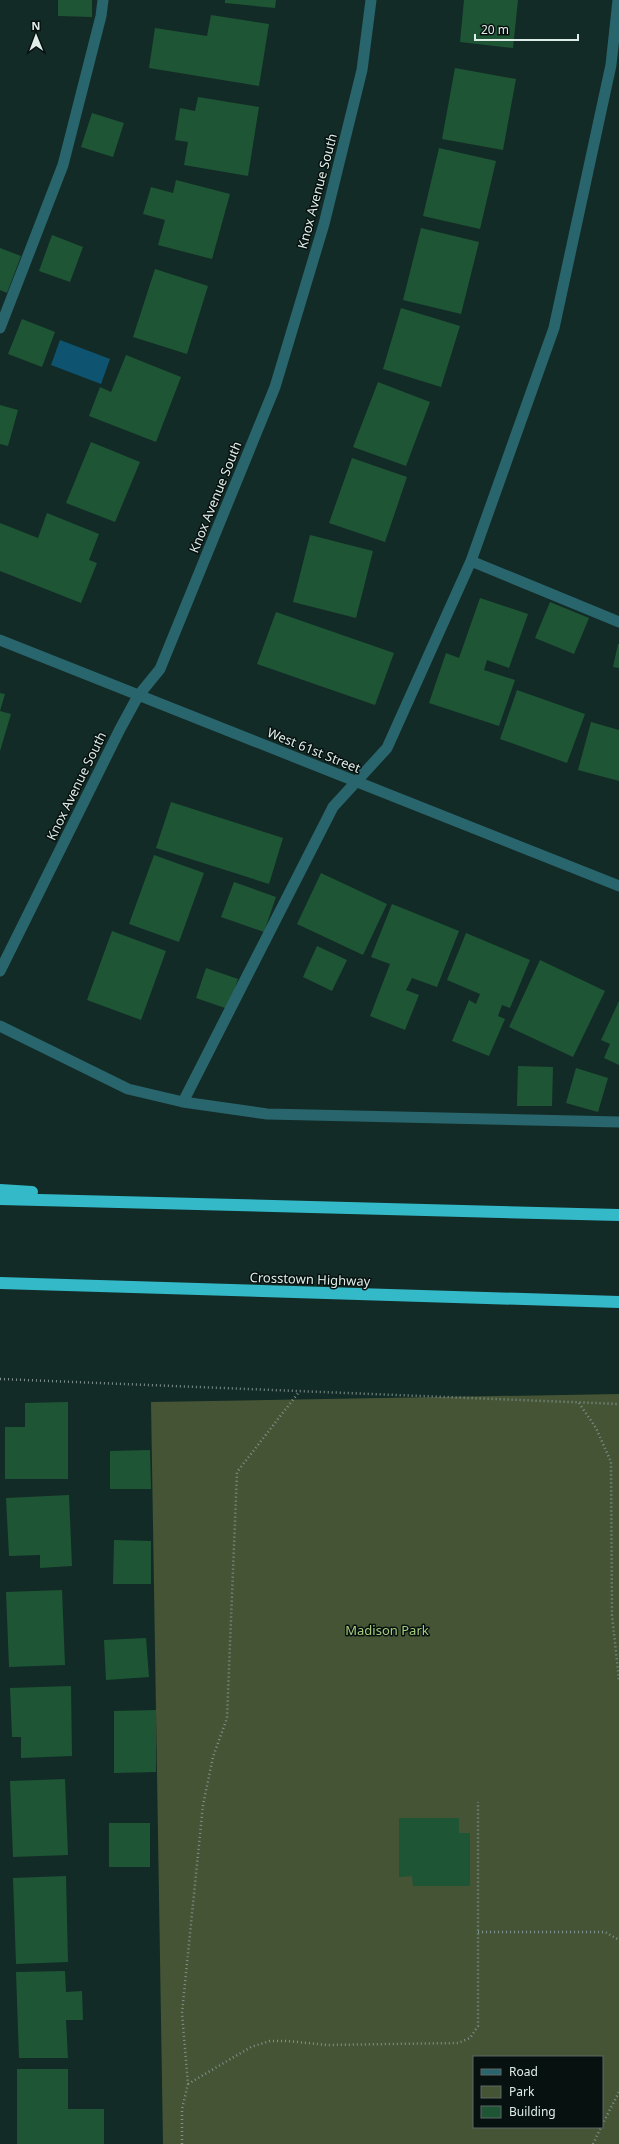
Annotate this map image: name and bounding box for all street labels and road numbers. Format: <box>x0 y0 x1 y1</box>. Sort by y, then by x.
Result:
street label: Knox Avenue South <box>293 131 341 251</box>
street label: Knox Avenue South <box>184 439 246 555</box>
street label: West 61st Street <box>265 723 364 777</box>
street label: Knox Avenue South <box>42 729 110 843</box>
street label: Crosstown Highway <box>249 1268 371 1290</box>

